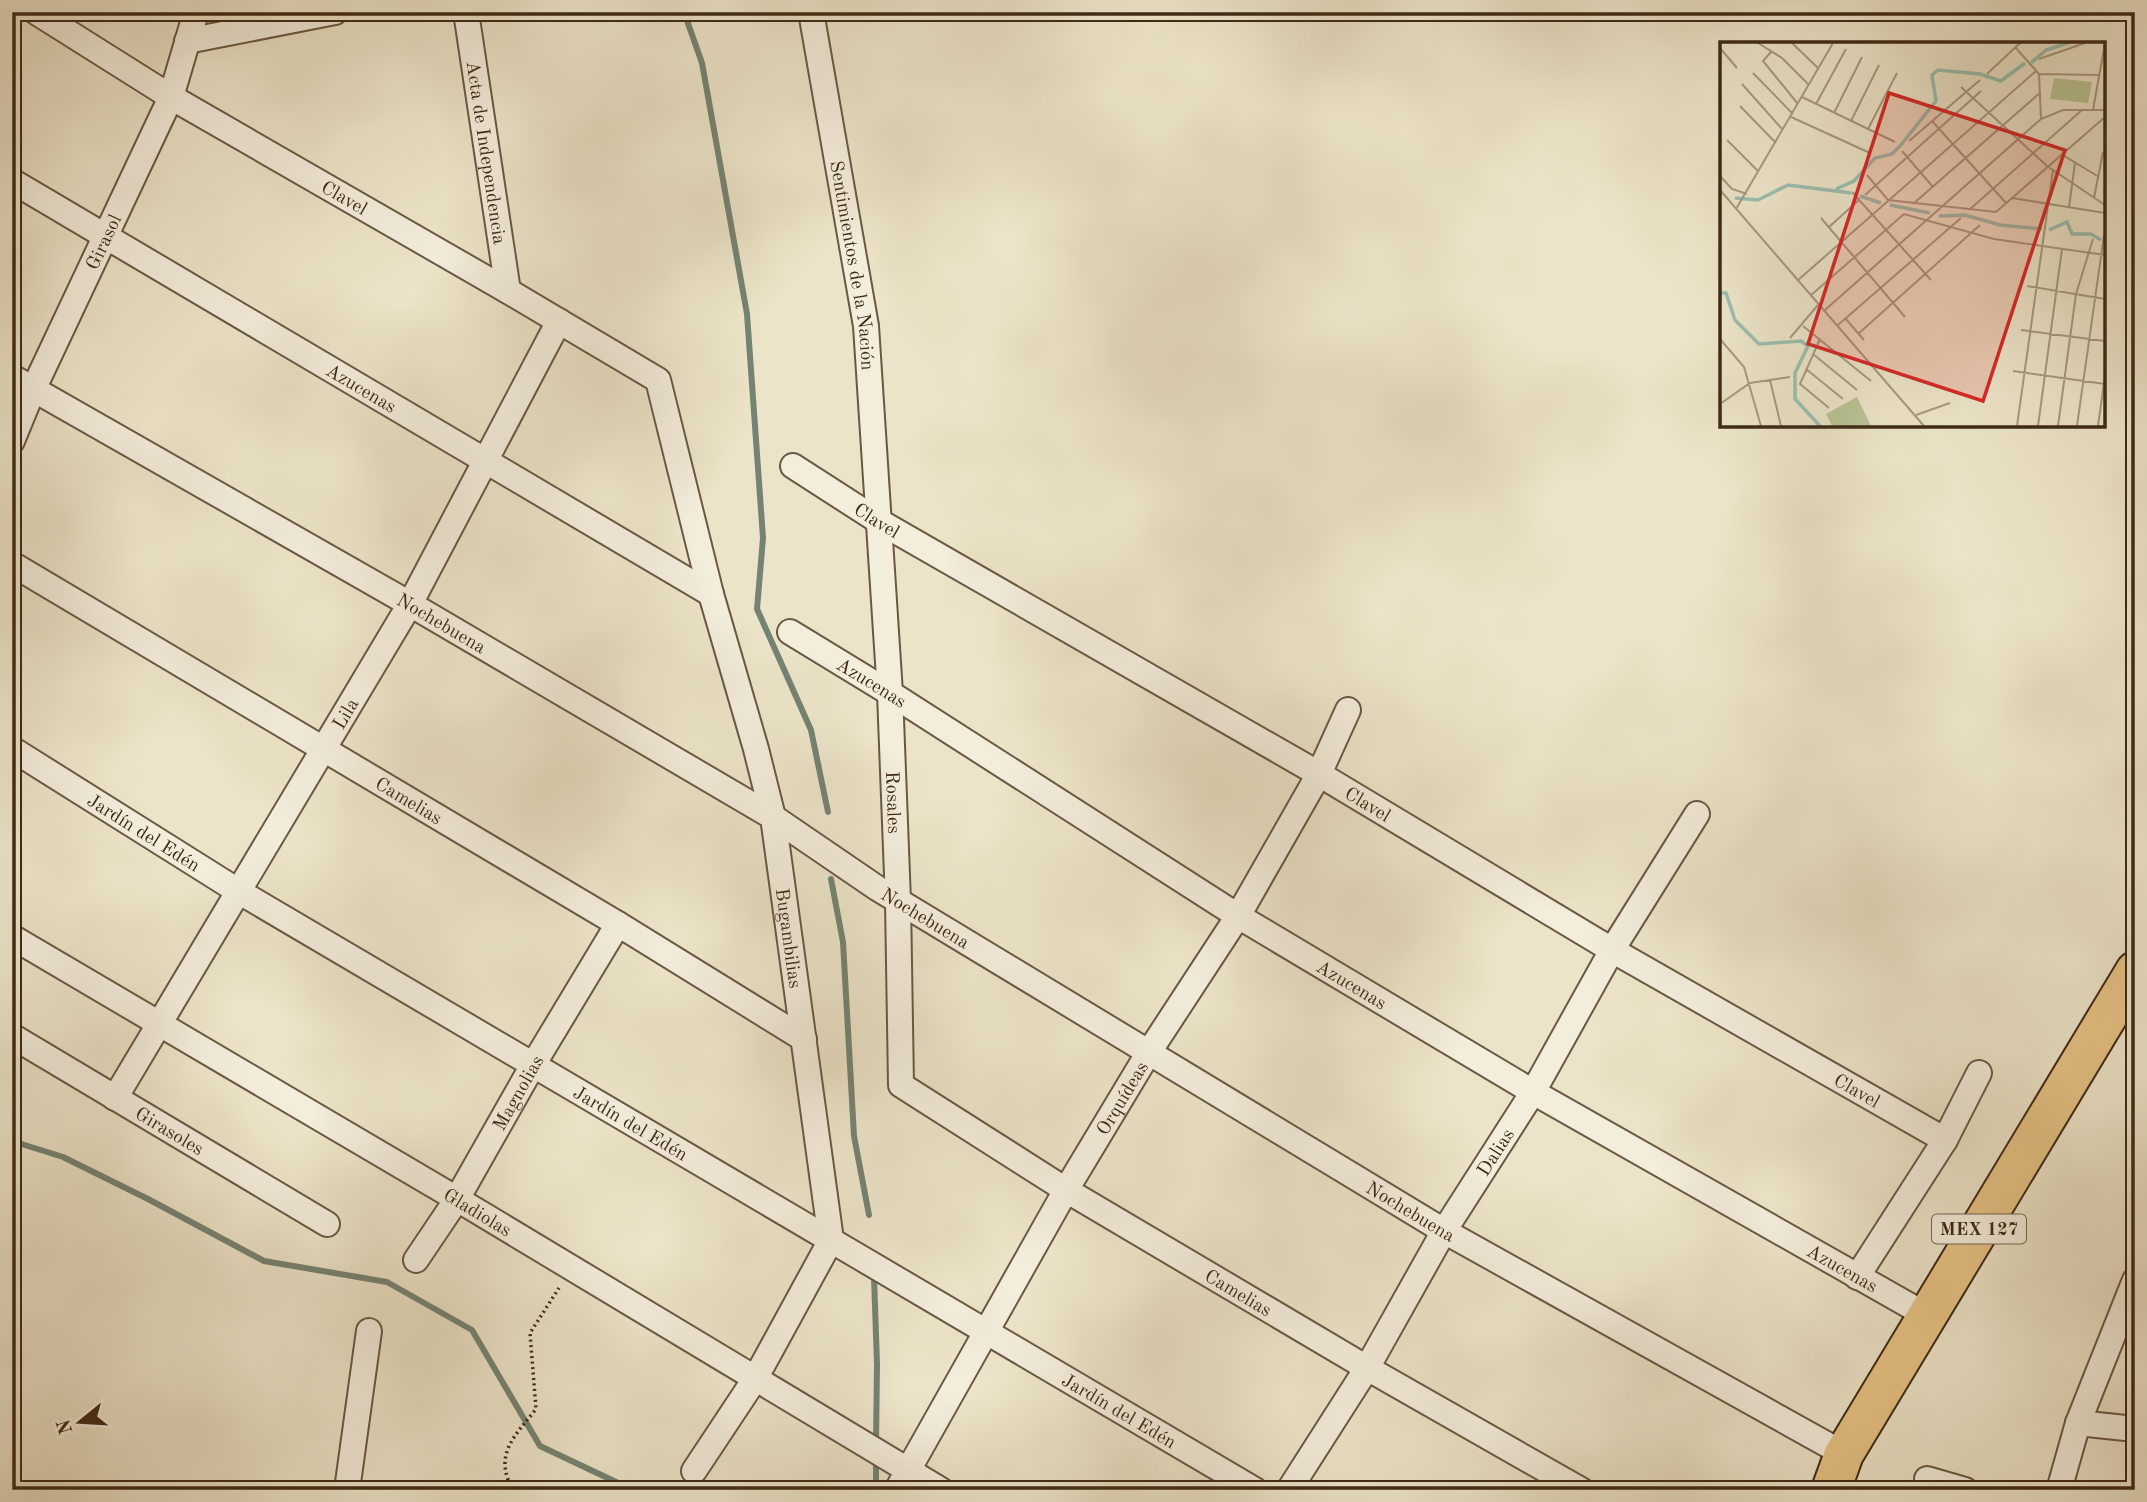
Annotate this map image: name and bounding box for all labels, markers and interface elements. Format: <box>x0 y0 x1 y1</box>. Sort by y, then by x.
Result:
inset map <box>1720 42 2105 427</box>
street label: Acta de Independencia <box>461 60 508 246</box>
street label: Sentimientos de la Nación <box>825 159 876 371</box>
street label: Clavel <box>317 179 370 220</box>
street label: Girasol <box>84 212 126 274</box>
street label: Azucenas <box>322 362 399 418</box>
street label: Clavel <box>850 501 902 543</box>
street label: Nochebuena <box>393 591 489 659</box>
street label: Azucenas <box>832 656 909 713</box>
street label: Lila <box>330 695 364 733</box>
street label: Rosales <box>881 771 902 834</box>
street label: Camelias <box>371 775 445 829</box>
street label: Clavel <box>1341 785 1393 827</box>
street label: Jardín del Edén <box>83 792 203 877</box>
street label: Nochebuena <box>877 886 973 954</box>
street label: Bugambilias <box>771 887 803 990</box>
street label: Azucenas <box>1312 958 1389 1014</box>
street label: Magnolias <box>491 1053 548 1135</box>
street label: Orquídeas <box>1094 1059 1153 1139</box>
street label: Clavel <box>1830 1072 1882 1113</box>
street label: Jardín del Edén <box>569 1084 690 1166</box>
street label: Girasoles <box>131 1105 206 1160</box>
street label: Dalias <box>1475 1126 1519 1180</box>
street label: Nochebuena <box>1362 1179 1458 1247</box>
street label: Gladiolas <box>440 1186 514 1241</box>
road number: MEX 127 <box>1932 1214 2026 1244</box>
street label: Azucenas <box>1803 1242 1880 1297</box>
street label: Camelias <box>1201 1267 1274 1321</box>
street label: Jardín del Edén <box>1058 1371 1179 1453</box>
north arrow <box>46 1386 116 1456</box>
text: N <box>55 1416 77 1436</box>

